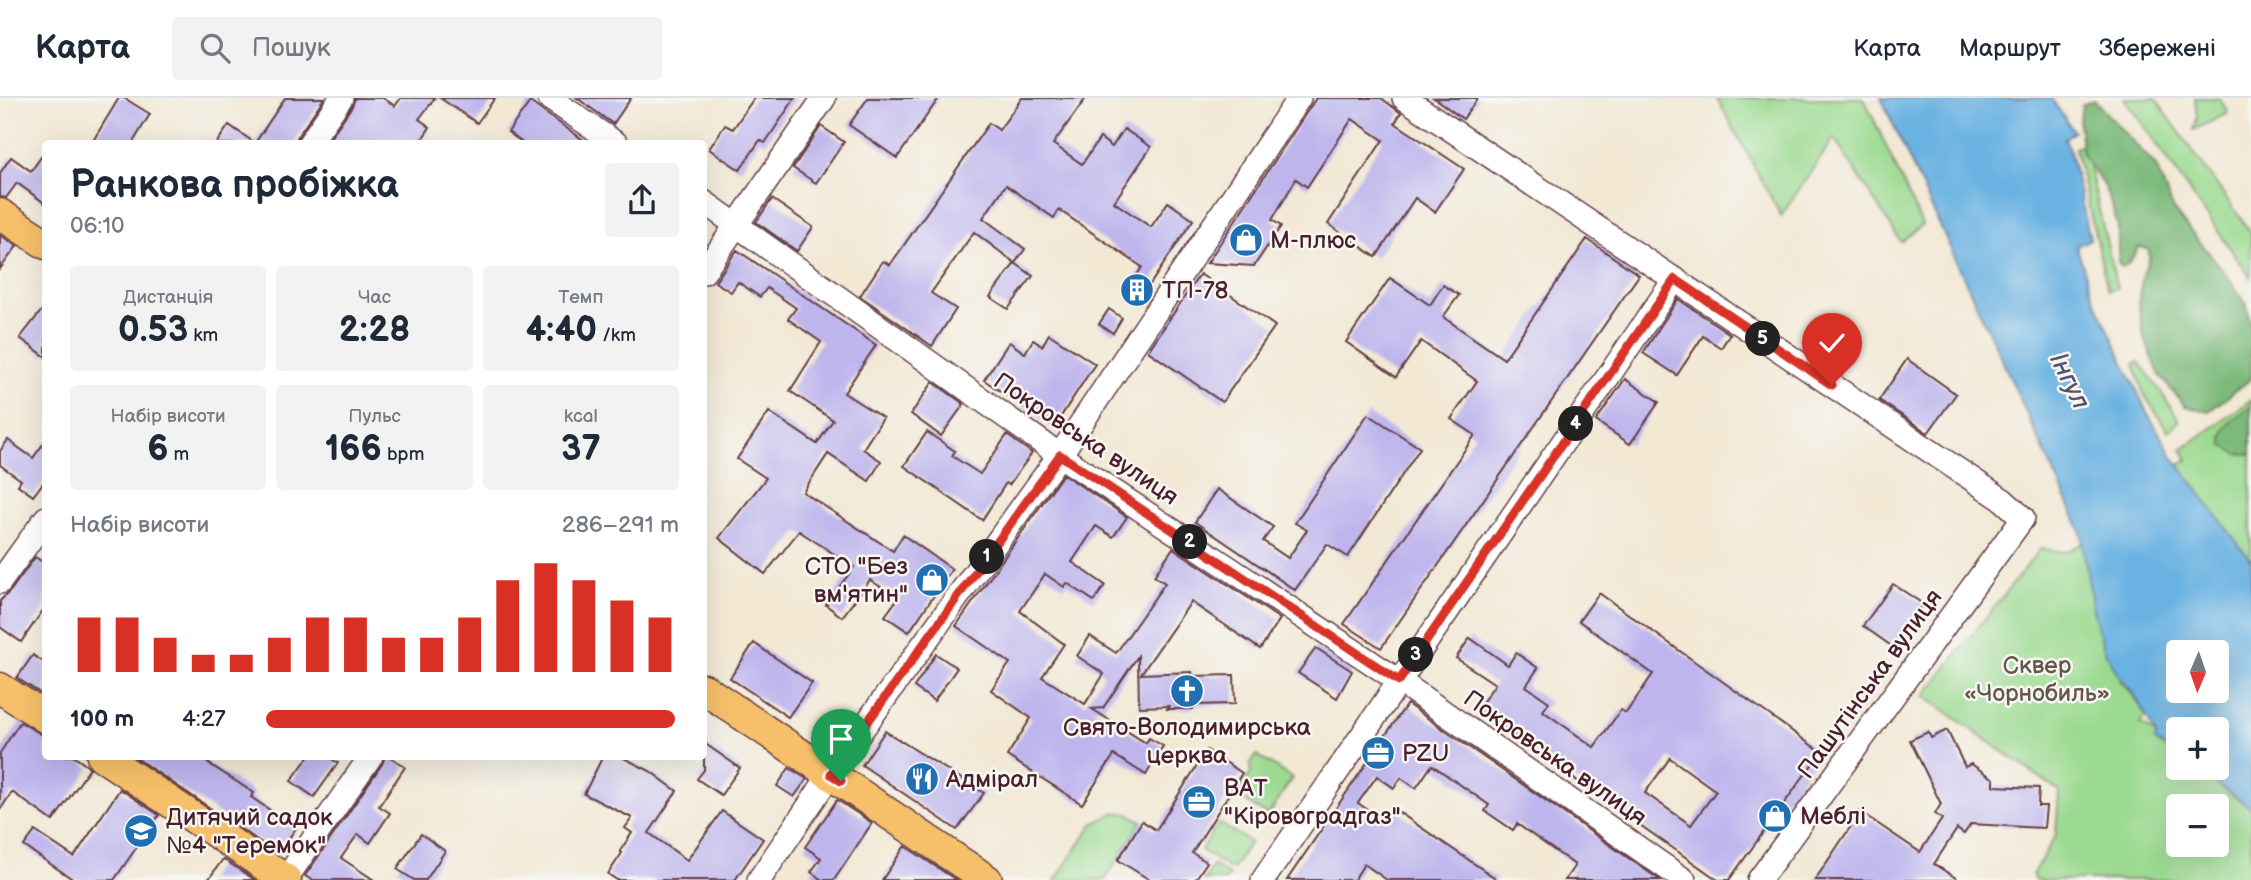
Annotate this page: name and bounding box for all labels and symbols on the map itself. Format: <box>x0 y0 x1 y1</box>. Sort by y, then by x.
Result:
shop icon: М-плюс <box>1227 221 1265 259</box>
place label: М-плюс <box>1270 226 1356 255</box>
building icon: ТП-78 <box>1118 271 1156 309</box>
place label: ТП-78 <box>1162 276 1228 305</box>
pin <box>1802 313 1862 385</box>
pin: 5 <box>1746 322 1780 356</box>
water label: Інгул <box>2042 348 2096 415</box>
street label: Покровська вулиця <box>988 366 1184 512</box>
pin: 4 <box>1558 406 1594 442</box>
pin: 2 <box>1172 524 1208 560</box>
pin: 1 <box>970 540 1004 574</box>
place label: СТО "Без вм'ятин" <box>805 552 908 609</box>
shop icon: СТО "Без вм'ятин" <box>913 561 951 599</box>
street label: Пашутінська вулиця <box>1792 584 1948 784</box>
pin: 3 <box>1398 638 1434 672</box>
north arrow <box>2166 640 2230 704</box>
park label: Сквер «Чорнобиль» <box>1964 651 2110 708</box>
church icon: Свято-Володимирська церква <box>1168 672 1206 710</box>
street label: Покровська вулиця <box>1458 684 1652 832</box>
pin <box>811 709 871 781</box>
place label: Свято-Володимирська церква <box>1063 713 1311 770</box>
office icon: PZU <box>1359 734 1397 772</box>
place label: PZU <box>1402 739 1449 768</box>
restaurant icon: Адмірал <box>903 760 941 798</box>
place label: Адмірал <box>945 765 1038 794</box>
place label: ВАТ "Кіровоградгаз" <box>1224 774 1401 831</box>
office icon: ВАТ "Кіровоградгаз" <box>1180 783 1218 821</box>
shop icon: Меблі <box>1756 797 1794 835</box>
place label: Меблі <box>1800 802 1866 831</box>
place label: Дитячий садок №4 "Теремок" <box>166 803 333 860</box>
school or university icon: Дитячий садок №4 "Теремок" <box>122 812 160 850</box>

